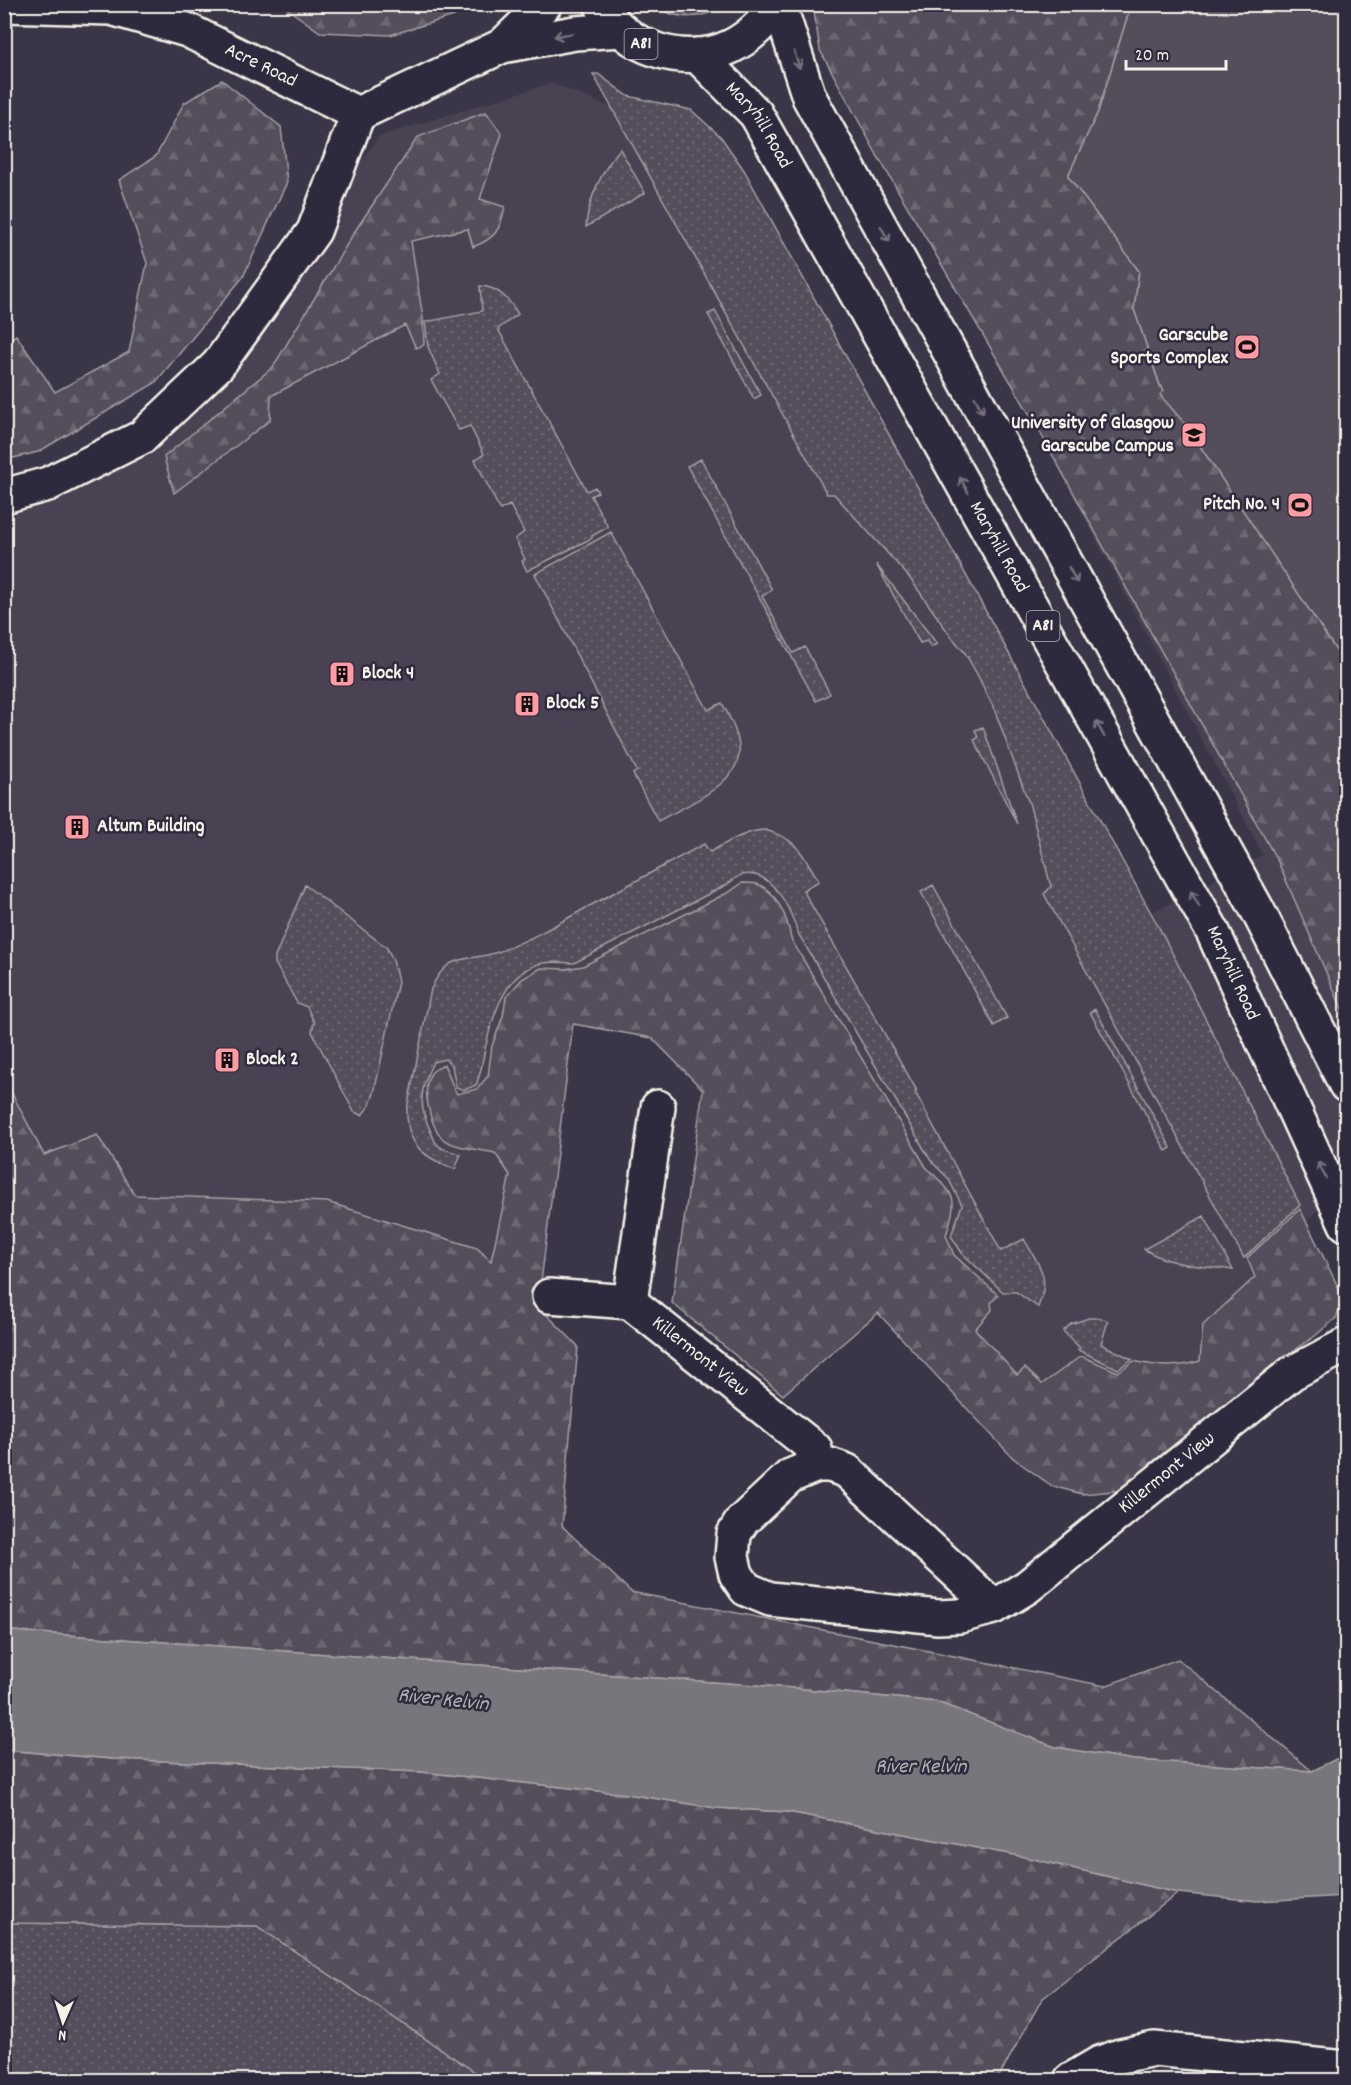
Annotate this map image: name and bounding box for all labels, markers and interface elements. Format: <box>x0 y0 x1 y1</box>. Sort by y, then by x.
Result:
road number: A81 <box>624 29 658 59</box>
one-way arrow <box>553 30 573 41</box>
scale bar <box>1126 33 1226 71</box>
street label: Acre Road <box>220 36 301 96</box>
text: 20 m <box>1135 44 1169 69</box>
one-way arrow <box>792 50 803 69</box>
street label: Maryhill Road <box>718 76 798 174</box>
one-way arrow <box>879 225 891 242</box>
place label: Garscube Sports Complex <box>1111 322 1229 373</box>
sports icon: Garscube Sports Complex <box>1232 332 1262 362</box>
one-way arrow <box>974 395 985 413</box>
place label: University of Glasgow Garscube Campus <box>1011 410 1174 461</box>
school or university icon: University of Glasgow Garscube Campus <box>1179 420 1209 450</box>
one-way arrow <box>957 477 969 494</box>
sports icon: Pitch No. 4 <box>1285 490 1315 520</box>
place label: Pitch No. 4 <box>1203 491 1280 519</box>
street label: Maryhill Road <box>961 497 1035 598</box>
one-way arrow <box>1068 566 1079 584</box>
road number: A81 <box>1026 611 1060 641</box>
building icon: Block 4 <box>327 659 357 689</box>
place label: Block 4 <box>362 660 414 688</box>
building icon: Block 5 <box>512 689 542 719</box>
place label: Block 5 <box>546 690 599 718</box>
one-way arrow <box>1094 721 1106 738</box>
building icon: Altum Building <box>62 812 92 842</box>
place label: Altum Building <box>97 813 205 841</box>
one-way arrow <box>1189 891 1201 908</box>
street label: Maryhill Road <box>1198 922 1266 1025</box>
building icon: Block 2 <box>212 1045 242 1075</box>
place label: Block 2 <box>246 1046 299 1074</box>
one-way arrow <box>1316 1162 1328 1180</box>
street label: Killermont View <box>645 1310 755 1405</box>
street label: Killermont View <box>1113 1426 1222 1521</box>
water label: River Kelvin <box>396 1681 491 1721</box>
water label: River Kelvin <box>876 1753 968 1783</box>
north arrow <box>33 1992 93 2052</box>
text: N <box>58 2023 67 2046</box>

